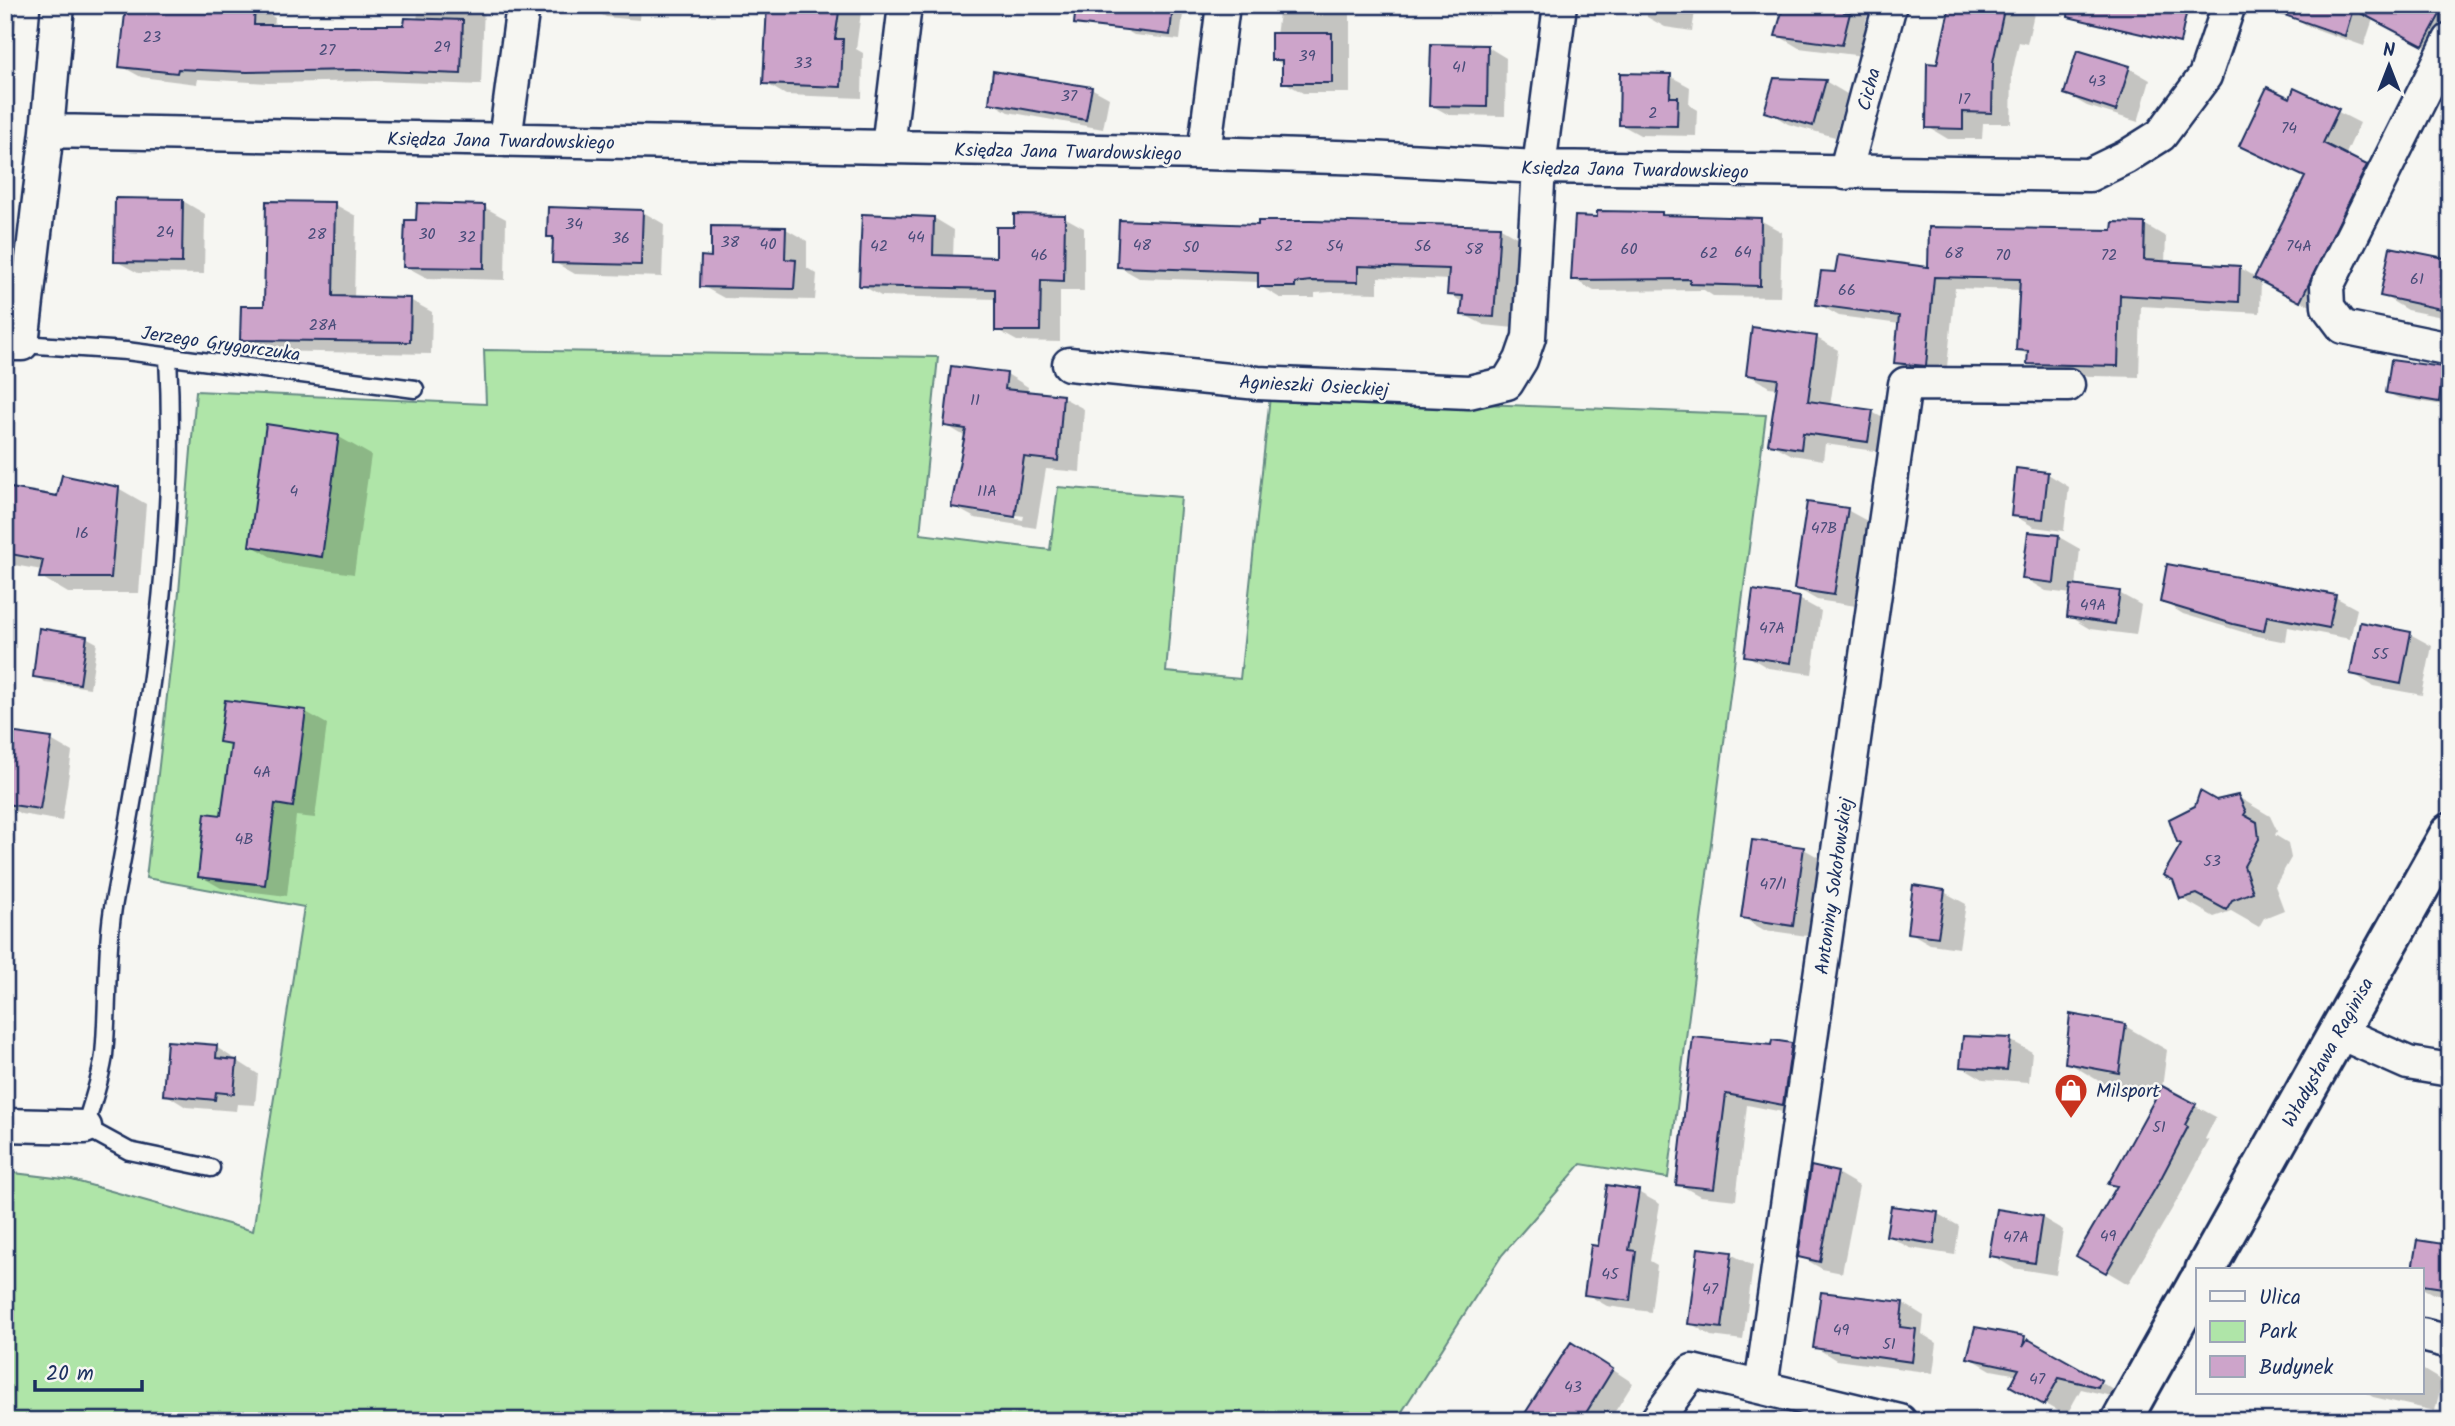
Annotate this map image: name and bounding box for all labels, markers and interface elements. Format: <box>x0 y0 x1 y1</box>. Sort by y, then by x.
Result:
house number: 23 <box>143 25 161 50</box>
north arrow <box>2354 32 2424 102</box>
house number: 29 <box>433 35 451 60</box>
text: N <box>2383 36 2395 66</box>
house number: 27 <box>319 38 336 63</box>
house number: 39 <box>1299 44 1316 69</box>
house number: 33 <box>794 51 812 76</box>
house number: 41 <box>1452 55 1466 80</box>
street label: Cicha <box>1850 65 1890 114</box>
house number: 43 <box>2088 69 2106 94</box>
house number: 37 <box>1061 84 1078 109</box>
house number: 17 <box>1958 87 1971 112</box>
house number: 2 <box>1648 101 1658 126</box>
house number: 74 <box>2281 116 2297 141</box>
street label: Księdza Jana Twardowskiego <box>387 125 615 159</box>
street label: Księdza Jana Twardowskiego <box>954 136 1182 170</box>
street label: Księdza Jana Twardowskiego <box>1521 154 1749 188</box>
house number: 34 <box>565 212 583 237</box>
house number: 24 <box>156 220 174 245</box>
house number: 28 <box>308 222 327 247</box>
house number: 30 <box>418 222 436 247</box>
house number: 32 <box>458 225 476 250</box>
house number: 44 <box>907 225 925 250</box>
house number: 36 <box>612 226 630 251</box>
house number: 38 <box>721 230 740 255</box>
house number: 40 <box>760 232 776 257</box>
house number: 48 <box>1133 233 1152 258</box>
house number: 42 <box>870 234 888 259</box>
house number: 52 <box>1275 234 1293 259</box>
house number: 54 <box>1326 234 1344 259</box>
house number: 56 <box>1414 234 1432 259</box>
house number: 74A <box>2286 234 2312 259</box>
house number: 50 <box>1183 235 1199 260</box>
house number: 58 <box>1465 237 1483 262</box>
house number: 60 <box>1621 237 1637 262</box>
house number: 64 <box>1734 240 1752 265</box>
house number: 62 <box>1700 241 1718 266</box>
house number: 68 <box>1945 241 1964 266</box>
house number: 46 <box>1030 243 1048 268</box>
house number: 70 <box>1995 243 2011 268</box>
house number: 72 <box>2101 243 2117 268</box>
house number: 61 <box>2410 267 2424 292</box>
house number: 66 <box>1838 278 1856 303</box>
house number: 28A <box>309 313 338 338</box>
street label: Jerzego Grygorczuka <box>139 319 302 371</box>
street label: Agnieszki Osieckiej <box>1239 368 1390 406</box>
house number: 11 <box>970 388 980 413</box>
house number: 4 <box>290 479 299 504</box>
house number: 11A <box>977 479 997 504</box>
house number: 47B <box>1811 516 1837 541</box>
house number: 16 <box>75 521 89 546</box>
house number: 49A <box>2080 593 2106 618</box>
house number: 47A <box>1759 616 1785 641</box>
house number: 55 <box>2371 642 2390 667</box>
house number: 4A <box>253 760 272 785</box>
street label: Antoniny Sokołowskiej <box>1808 795 1862 977</box>
house number: 4B <box>234 827 254 852</box>
house number: 53 <box>2203 849 2221 874</box>
house number: 47/1 <box>1760 872 1786 897</box>
street label: Władysława Raginisa <box>2275 972 2382 1133</box>
shop icon: Milsport <box>2052 1071 2090 1120</box>
place label: Milsport <box>2096 1077 2160 1107</box>
house number: 51 <box>2152 1115 2166 1140</box>
house number: 49 <box>2100 1224 2117 1249</box>
house number: 47A <box>2003 1225 2029 1250</box>
house number: 45 <box>1601 1262 1620 1287</box>
legend <box>2196 1268 2424 1394</box>
house number: 47 <box>1702 1277 1719 1302</box>
text: Ulica <box>2259 1282 2301 1315</box>
text: Park <box>2259 1316 2297 1349</box>
house number: 49 <box>1833 1318 1850 1343</box>
house number: 51 <box>1882 1332 1896 1357</box>
scale bar <box>35 1349 142 1393</box>
text: Budynek <box>2259 1352 2333 1385</box>
text: 20 m <box>46 1358 94 1391</box>
house number: 47 <box>2029 1367 2046 1392</box>
house number: 43 <box>1564 1375 1582 1400</box>

